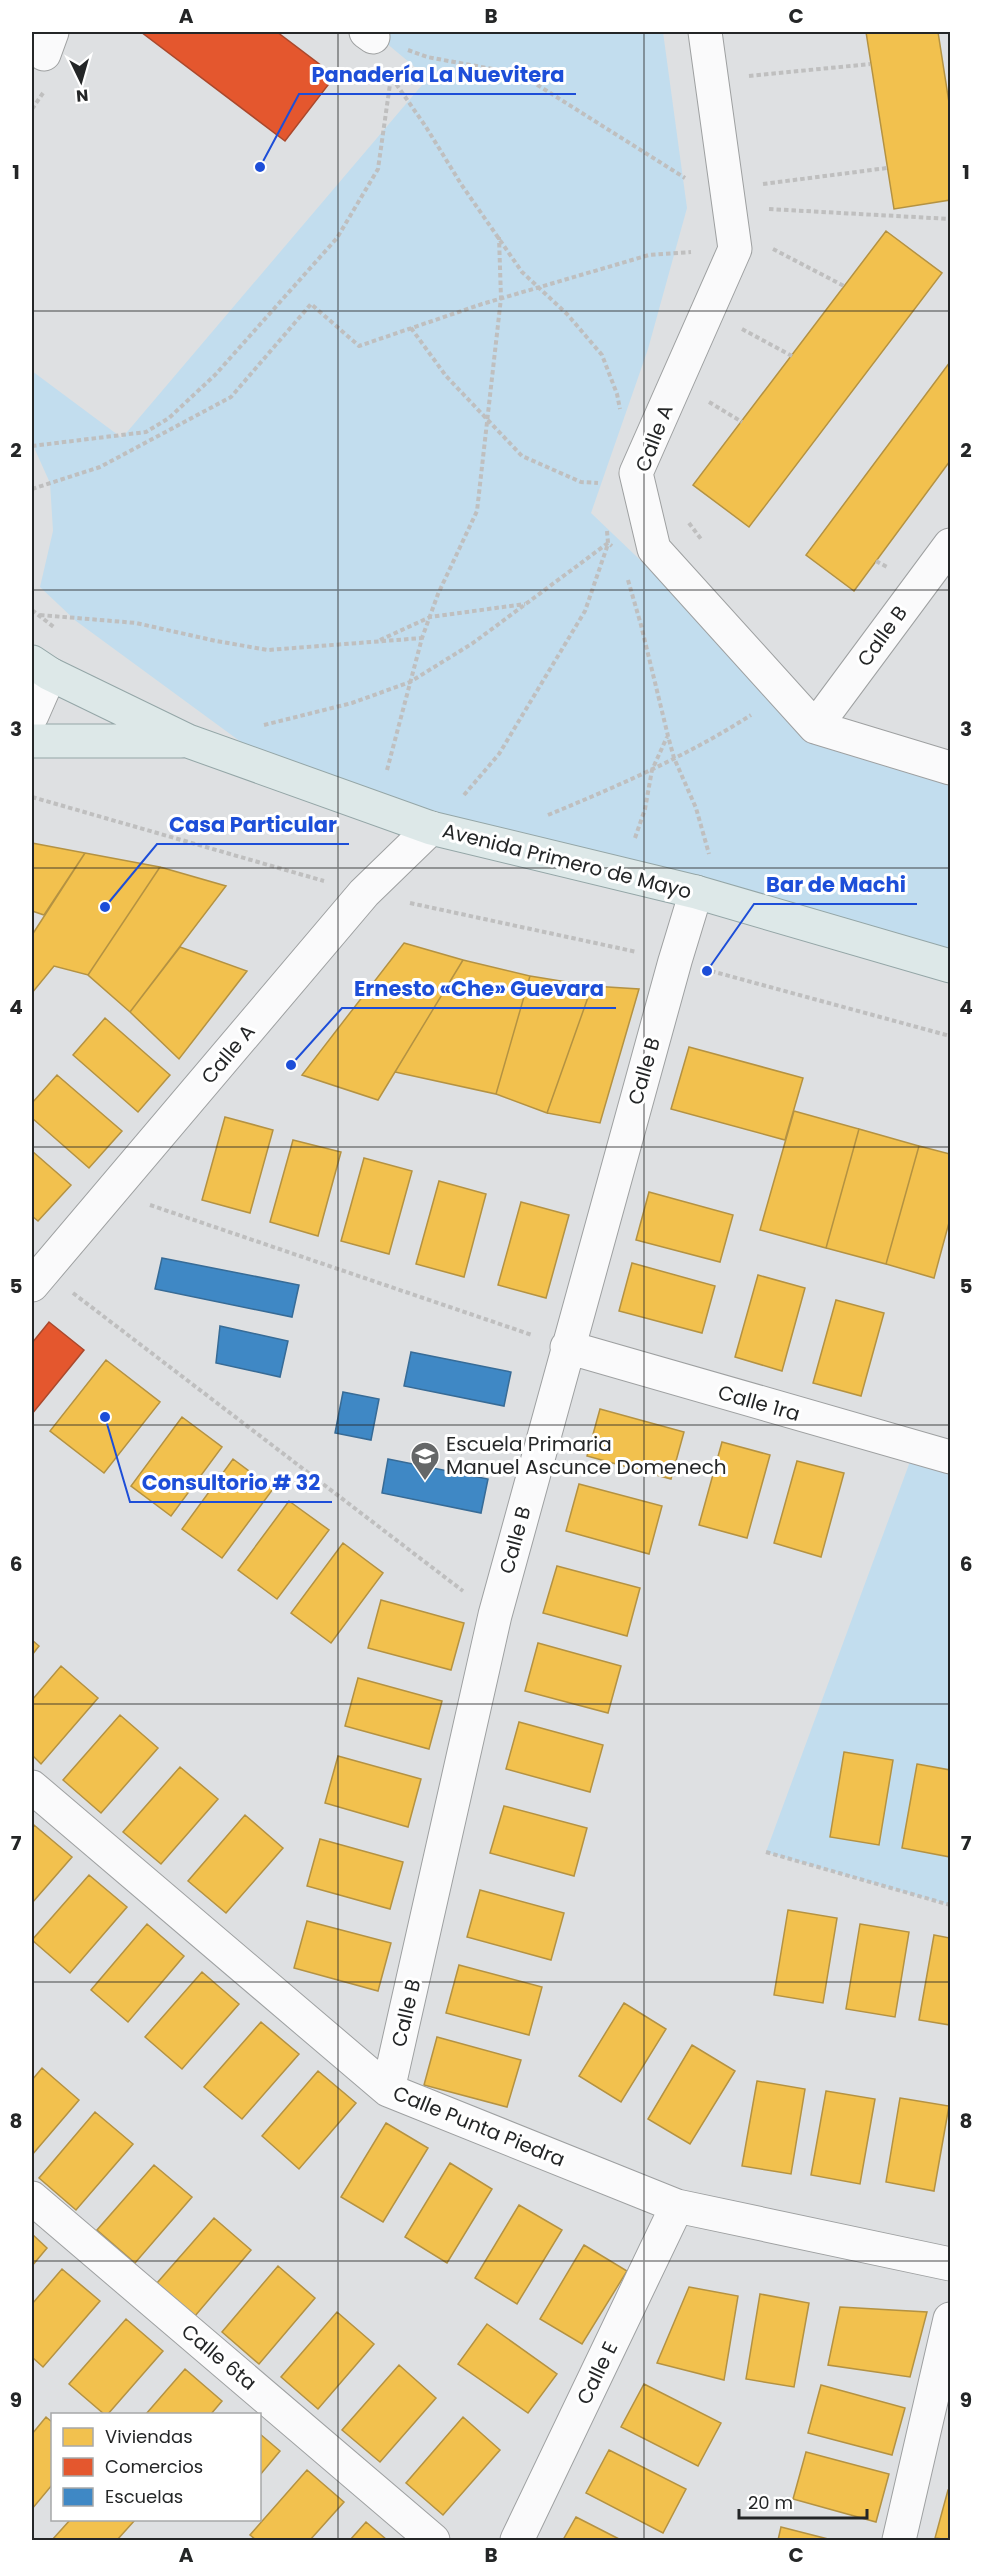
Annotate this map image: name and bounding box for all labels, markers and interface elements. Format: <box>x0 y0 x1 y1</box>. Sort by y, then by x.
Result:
text: A <box>179 2 194 30</box>
text: B <box>484 2 498 30</box>
text: C <box>788 2 804 30</box>
north arrow <box>51 51 111 111</box>
callout: Panadería La Nuevitera <box>299 55 576 94</box>
text: Panadería La Nuevitera <box>311 60 565 89</box>
text: N <box>75 83 89 107</box>
text: 1 <box>12 158 20 186</box>
text: 1 <box>962 158 970 186</box>
street label: Calle A <box>628 400 680 476</box>
text: 2 <box>10 436 22 464</box>
text: 2 <box>960 436 972 464</box>
street label: Calle B <box>850 600 914 672</box>
text: 3 <box>10 715 22 743</box>
text: 3 <box>960 715 972 743</box>
callout: Casa Particular <box>157 805 349 844</box>
text: Casa Particular <box>169 810 337 839</box>
street label: Avenida Primero de Mayo <box>439 816 695 906</box>
callout: Bar de Machi <box>754 865 917 904</box>
text: Bar de Machi <box>766 870 906 899</box>
callout: Ernesto «Che» Guevara <box>342 969 616 1008</box>
text: Ernesto «Che» Guevara <box>354 974 604 1003</box>
text: 4 <box>9 993 23 1021</box>
text: 4 <box>959 993 973 1021</box>
street label: Calle A <box>195 1018 261 1090</box>
street label: Calle B <box>621 1034 667 1108</box>
text: 5 <box>10 1272 23 1300</box>
text: 5 <box>960 1272 973 1300</box>
street label: Calle 1ra <box>715 1378 803 1428</box>
place label: Escuela Primaria Manuel Ascunce Domenech <box>446 1430 727 1481</box>
school or university icon: Escuela Primaria Manuel Ascunce Domenech <box>409 1440 441 1482</box>
callout: Consultorio # 32 <box>130 1463 332 1502</box>
text: Consultorio # 32 <box>142 1468 320 1497</box>
street label: Calle B <box>493 1503 537 1577</box>
text: 6 <box>10 1550 22 1578</box>
text: 6 <box>960 1550 972 1578</box>
text: 7 <box>11 1829 22 1857</box>
text: 7 <box>961 1829 972 1857</box>
street label: Calle B <box>385 1976 427 2050</box>
street label: Calle Punta Piedra <box>389 2079 569 2173</box>
text: 8 <box>10 2107 22 2135</box>
text: 8 <box>960 2107 972 2135</box>
street label: Calle 6ta <box>176 2317 262 2397</box>
street label: Calle E <box>570 2337 624 2409</box>
text: 9 <box>10 2386 22 2414</box>
text: 9 <box>960 2386 972 2414</box>
legend <box>51 2413 261 2521</box>
text: Viviendas <box>105 2424 193 2449</box>
text: Comercios <box>105 2454 203 2479</box>
scale bar <box>739 2482 866 2520</box>
text: Escuelas <box>105 2484 183 2509</box>
text: 20 m <box>748 2490 793 2515</box>
text: A <box>179 2541 194 2569</box>
text: B <box>484 2541 498 2569</box>
text: C <box>788 2541 804 2569</box>

